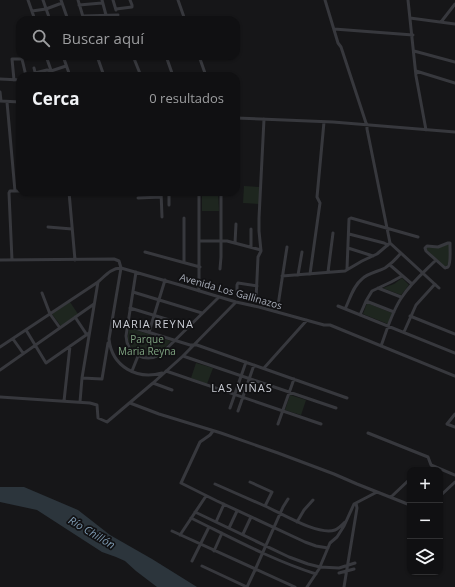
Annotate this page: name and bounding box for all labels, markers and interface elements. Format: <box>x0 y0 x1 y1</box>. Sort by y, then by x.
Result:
search box <box>16 16 240 60</box>
icon: search <box>30 27 52 49</box>
text: Buscar aquí <box>62 28 144 48</box>
text: Cerca <box>32 87 80 110</box>
text: 0 resultados <box>149 89 224 107</box>
street label: Avenida Los Gallinazos <box>178 270 284 312</box>
district label: MARIA REYNA <box>112 316 194 331</box>
park label: Parque Maria Reyna <box>118 332 176 358</box>
district label: LAS VIÑAS <box>211 380 273 395</box>
map controls <box>407 467 443 575</box>
button: + <box>407 467 443 503</box>
button: − <box>407 503 443 539</box>
water label: Río Chillón <box>66 512 118 552</box>
button: layers <box>407 539 443 575</box>

